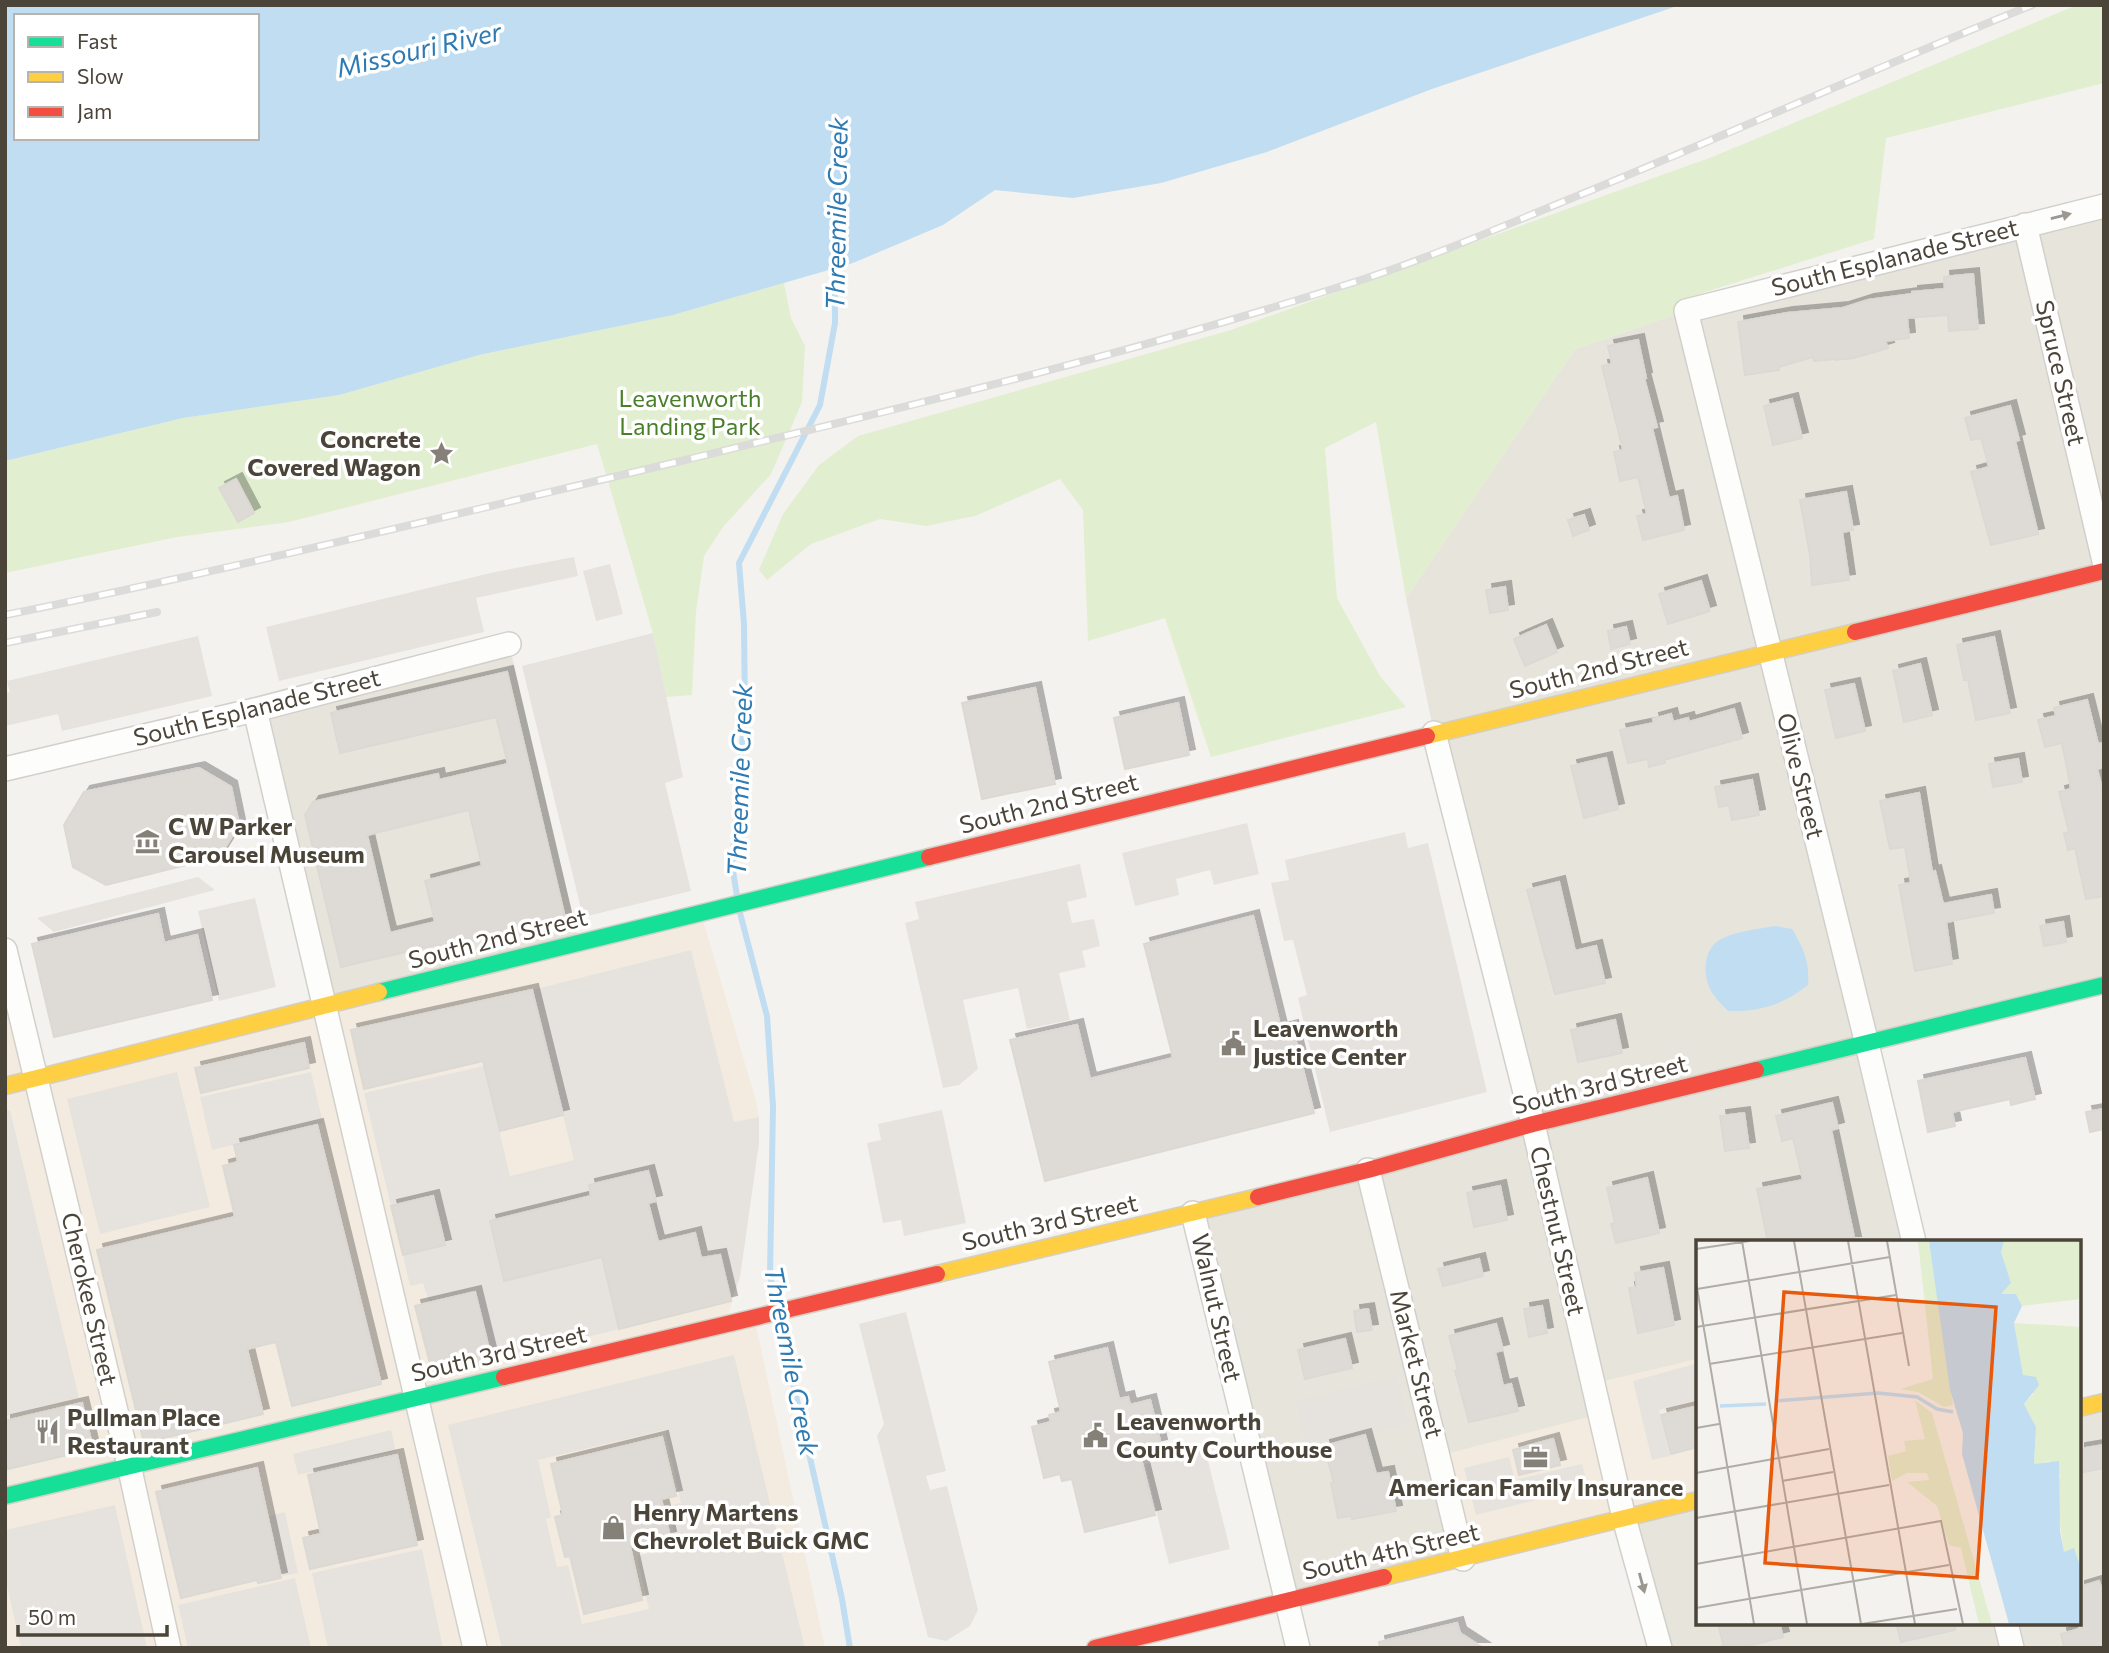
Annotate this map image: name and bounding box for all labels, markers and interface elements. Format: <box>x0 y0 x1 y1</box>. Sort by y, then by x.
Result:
legend <box>14 14 259 140</box>
water label: Missouri River <box>333 14 506 83</box>
text: Fast <box>77 28 118 53</box>
text: Slow <box>77 63 124 88</box>
text: Jam <box>77 98 112 123</box>
water label: Threemile Creek <box>818 116 853 311</box>
one-way arrow <box>2050 210 2072 221</box>
street label: South Esplanade Street <box>1768 212 2021 301</box>
street label: Spruce Street <box>2031 297 2092 448</box>
park label: Leavenworth Landing Park <box>618 383 762 440</box>
place label: Concrete Covered Wagon <box>247 424 421 481</box>
place icon: Concrete Covered Wagon <box>427 440 455 468</box>
street label: South 2nd Street <box>1506 631 1691 704</box>
street label: South Esplanade Street <box>130 662 383 751</box>
water label: Threemile Creek <box>720 682 757 877</box>
street label: Olive Street <box>1772 710 1831 842</box>
street label: South 2nd Street <box>956 766 1141 839</box>
place label: C W Parker Carousel Museum <box>168 811 365 868</box>
museum icon: C W Parker Carousel Museum <box>134 827 162 855</box>
street label: South 2nd Street <box>405 901 590 974</box>
place label: Leavenworth Justice Center <box>1253 1013 1407 1070</box>
public building icon: Leavenworth Justice Center <box>1219 1029 1247 1057</box>
street label: South 3rd Street <box>1509 1048 1690 1119</box>
street label: Chestnut Street <box>1525 1143 1592 1318</box>
street label: South 3rd Street <box>959 1187 1140 1256</box>
street label: Cherokee Street <box>56 1209 124 1388</box>
street label: Walnut Street <box>1186 1231 1249 1385</box>
inset map <box>1696 1240 2081 1625</box>
water label: Threemile Creek <box>759 1263 826 1459</box>
street label: Market Street <box>1385 1286 1450 1441</box>
street label: South 3rd Street <box>408 1318 589 1387</box>
place label: Pullman Place Restaurant <box>67 1402 220 1459</box>
place label: Leavenworth County Courthouse <box>1116 1406 1332 1463</box>
restaurant icon: Pullman Place Restaurant <box>33 1418 61 1446</box>
public building icon: Leavenworth County Courthouse <box>1082 1422 1110 1450</box>
office icon: American Family Insurance <box>1522 1443 1550 1471</box>
place label: American Family Insurance <box>1389 1472 1683 1501</box>
place label: Henry Martens Chevrolet Buick GMC <box>633 1497 869 1554</box>
shop icon: Henry Martens Chevrolet Buick GMC <box>599 1513 627 1541</box>
street label: South 4th Street <box>1299 1516 1482 1585</box>
one-way arrow <box>1637 1572 1648 1594</box>
scale bar <box>18 1594 166 1638</box>
text: 50 m <box>28 1604 76 1629</box>

